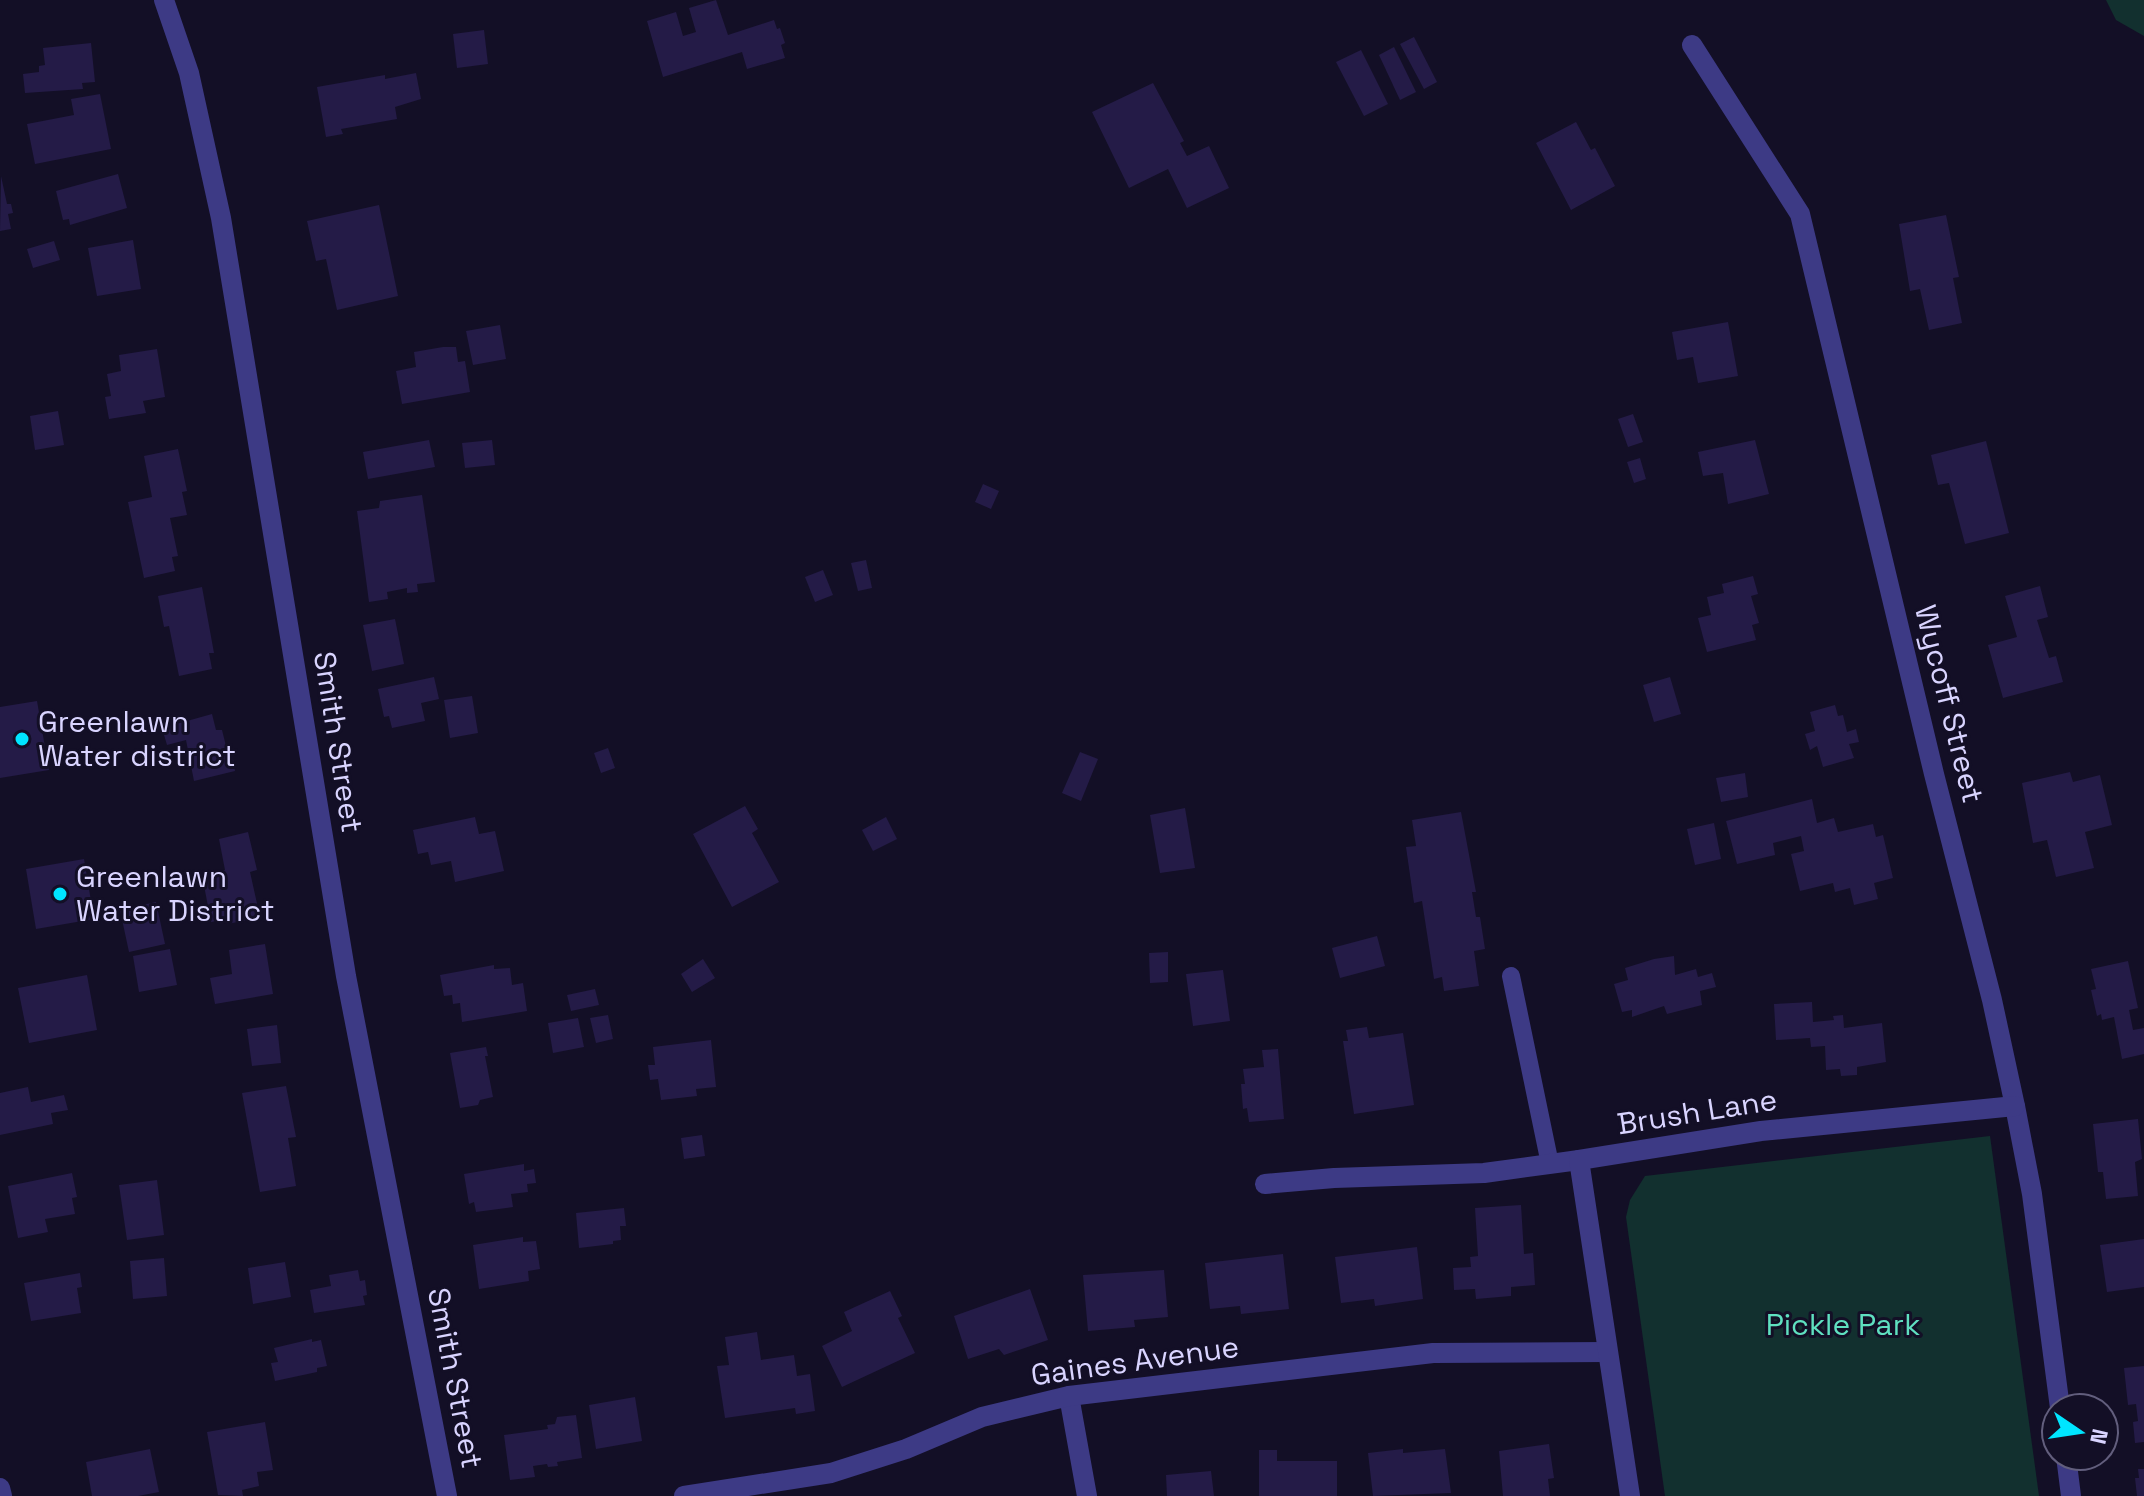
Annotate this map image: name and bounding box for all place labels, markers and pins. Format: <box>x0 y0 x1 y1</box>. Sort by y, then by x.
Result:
place label: Greenlawn Water district <box>38 702 236 775</box>
marker: Greenlawn Water district <box>13 730 31 748</box>
place label: Greenlawn Water District <box>76 857 275 930</box>
marker: Greenlawn Water District <box>51 885 69 903</box>

